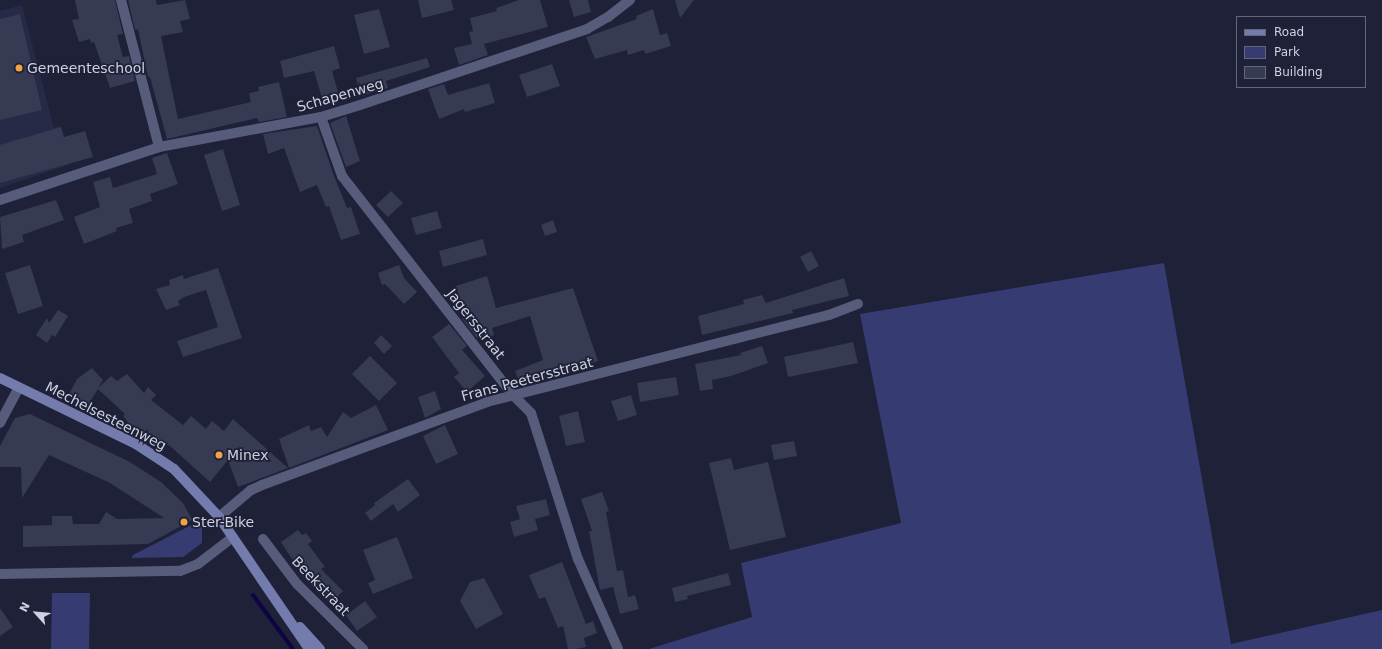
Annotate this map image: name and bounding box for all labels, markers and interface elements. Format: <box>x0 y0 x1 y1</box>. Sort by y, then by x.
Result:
legend <box>1236 16 1366 88</box>
text: Road <box>1274 25 1304 39</box>
text: Park <box>1274 45 1300 59</box>
place label: Gemeenteschool <box>27 60 145 76</box>
marker: Gemeenteschool <box>14 63 24 73</box>
text: Building <box>1274 65 1323 79</box>
street label: Schapenweg <box>295 75 385 115</box>
street label: Jagersstraat <box>443 286 509 362</box>
street label: Frans Peetersstraat <box>459 353 595 405</box>
street label: Mechelsesteenweg <box>43 378 169 454</box>
place label: Minex <box>227 447 268 463</box>
marker: Minex <box>214 450 224 460</box>
place label: Ster-Bike <box>192 514 254 530</box>
marker: Ster-Bike <box>179 517 189 527</box>
street label: Beekstraat <box>289 553 353 619</box>
north arrow <box>16 593 56 633</box>
text: N <box>17 600 33 614</box>

